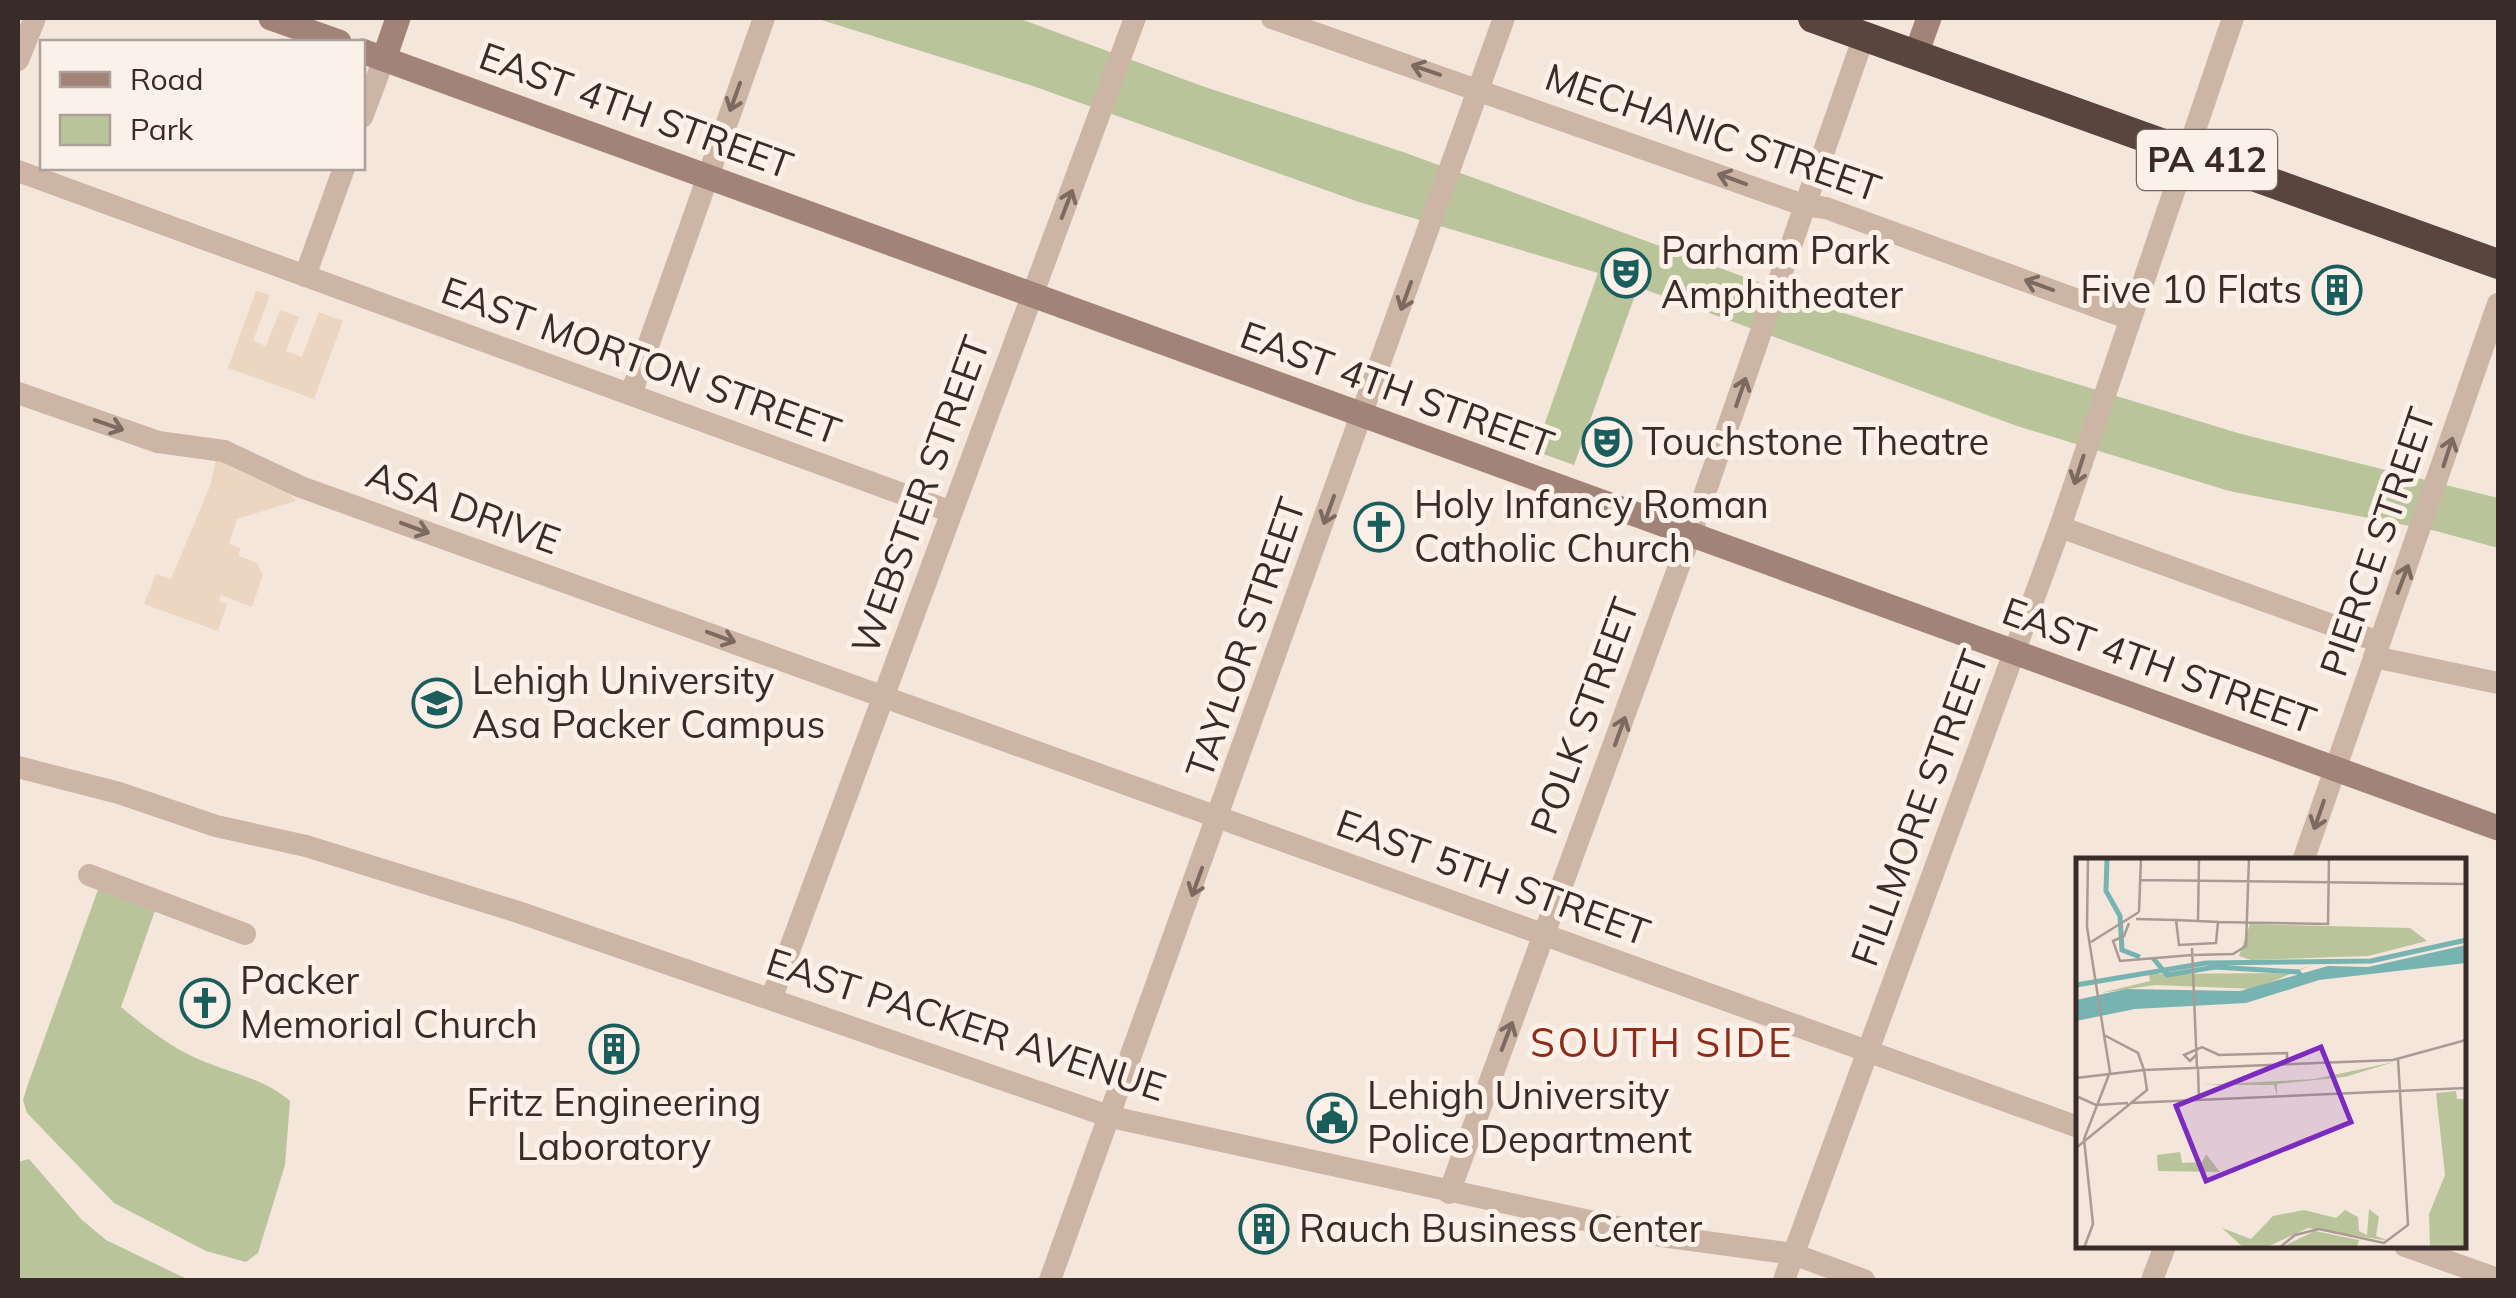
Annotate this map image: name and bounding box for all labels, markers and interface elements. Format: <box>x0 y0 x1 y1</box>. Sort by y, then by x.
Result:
street label: EAST 4TH STREET <box>473 31 800 189</box>
legend <box>40 40 365 170</box>
street label: MECHANIC STREET <box>1539 52 1887 212</box>
one-way arrow <box>1411 59 1442 77</box>
text: Road <box>130 60 204 98</box>
one-way arrow <box>725 80 743 111</box>
text: Park <box>130 110 194 148</box>
road number: PA 412 <box>2137 130 2277 190</box>
one-way arrow <box>1717 169 1748 187</box>
one-way arrow <box>1059 189 1077 220</box>
place label: Parham Park Amphitheater <box>1661 226 1903 318</box>
theatre icon: Parham Park Amphitheater <box>1600 247 1652 299</box>
building icon: Five 10 Flats <box>2311 264 2363 316</box>
street label: EAST MORTON STREET <box>435 265 848 455</box>
place label: Five 10 Flats <box>2080 265 2302 313</box>
one-way arrow <box>2024 275 2055 293</box>
one-way arrow <box>1396 280 1414 311</box>
street label: EAST 4TH STREET <box>1234 310 1561 468</box>
street label: WEBSTER STREET <box>840 329 1000 660</box>
one-way arrow <box>1733 378 1751 409</box>
street label: PIERCE STREET <box>2309 401 2445 682</box>
theatre icon: Touchstone Theatre <box>1581 416 1633 468</box>
place label: Touchstone Theatre <box>1642 417 1989 465</box>
one-way arrow <box>93 418 125 436</box>
one-way arrow <box>2440 437 2458 468</box>
street label: ASA DRIVE <box>360 450 567 564</box>
one-way arrow <box>2069 453 2087 485</box>
place label: Holy Infancy Roman Catholic Church <box>1414 480 1769 572</box>
street label: TAYLOR STREET <box>1175 491 1316 784</box>
one-way arrow <box>1319 493 1337 524</box>
church icon: Holy Infancy Roman Catholic Church <box>1353 501 1405 553</box>
one-way arrow <box>399 520 430 538</box>
one-way arrow <box>2395 564 2413 594</box>
street label: EAST 4TH STREET <box>1996 586 2323 744</box>
street label: POLK STREET <box>1519 591 1649 840</box>
one-way arrow <box>705 629 736 647</box>
street label: FILLMORE STREET <box>1840 643 1999 972</box>
place label: Lehigh University Asa Packer Campus <box>472 656 825 748</box>
school or university icon: Lehigh University Asa Packer Campus <box>411 677 463 729</box>
one-way arrow <box>1612 716 1630 748</box>
street label: EAST 5TH STREET <box>1330 798 1657 956</box>
one-way arrow <box>2309 798 2327 829</box>
inset map <box>2076 858 2466 1248</box>
one-way arrow <box>1187 865 1205 896</box>
street label: EAST PACKER AVENUE <box>761 937 1172 1111</box>
place label: Packer Memorial Church <box>240 956 538 1048</box>
church icon: Packer Memorial Church <box>179 977 231 1029</box>
district label: SOUTH SIDE <box>1530 1017 1794 1067</box>
one-way arrow <box>1499 1022 1517 1052</box>
building icon: Fritz Engineering Laboratory <box>588 1023 640 1075</box>
place label: Lehigh University Police Department <box>1367 1071 1692 1163</box>
place label: Fritz Engineering Laboratory <box>467 1078 761 1170</box>
public building icon: Lehigh University Police Department <box>1306 1092 1358 1144</box>
building icon: Rauch Business Center <box>1238 1203 1290 1255</box>
place label: Rauch Business Center <box>1299 1204 1703 1252</box>

